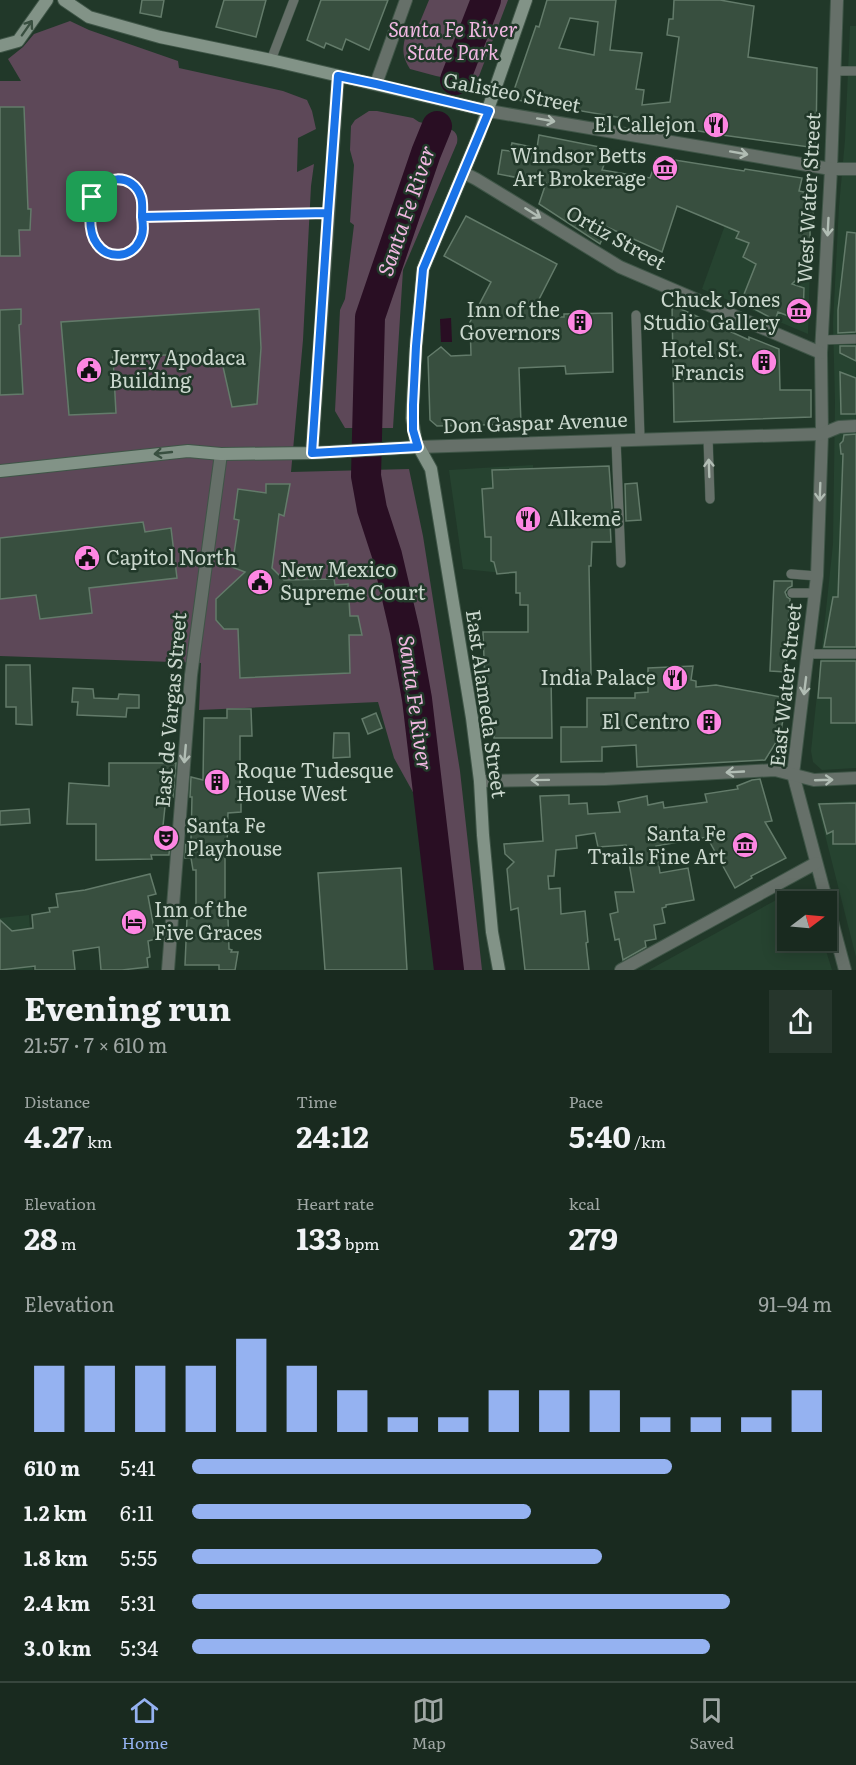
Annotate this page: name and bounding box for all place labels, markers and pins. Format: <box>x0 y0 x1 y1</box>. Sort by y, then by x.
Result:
place label: El Callejon <box>594 108 696 138</box>
restaurant icon: El Callejon <box>701 110 731 140</box>
place label: Windsor Betts Art Brokerage <box>510 139 646 192</box>
museum icon: Windsor Betts Art Brokerage <box>650 153 680 183</box>
pin <box>66 171 117 222</box>
place label: Chuck Jones Studio Gallery <box>643 283 780 336</box>
place label: Inn of the Governors <box>459 293 560 346</box>
museum icon: Chuck Jones Studio Gallery <box>784 296 814 326</box>
building icon: Inn of the Governors <box>565 307 595 337</box>
place label: Hotel St. Francis <box>661 333 744 386</box>
place label: Jerry Apodaca Building <box>109 341 246 394</box>
building icon: Hotel St. Francis <box>749 347 779 377</box>
public building icon: Jerry Apodaca Building <box>74 355 104 385</box>
place label: Alkemē <box>548 502 621 532</box>
restaurant icon: Alkemē <box>513 504 543 534</box>
place label: Capitol North <box>106 541 237 571</box>
public building icon: Capitol North <box>72 543 102 573</box>
place label: New Mexico Supreme Court <box>280 553 426 606</box>
public building icon: New Mexico Supreme Court <box>245 567 275 597</box>
place label: India Palace <box>541 661 656 691</box>
restaurant icon: India Palace <box>660 663 690 693</box>
place label: El Centro <box>601 705 690 735</box>
building icon: El Centro <box>694 707 724 737</box>
place label: Roque Tudesque House West <box>236 754 394 807</box>
building icon: Roque Tudesque House West <box>202 767 232 797</box>
place label: Santa Fe Playhouse <box>186 809 282 862</box>
place label: Santa Fe Trails Fine Art <box>587 817 726 870</box>
theatre icon: Santa Fe Playhouse <box>151 823 181 853</box>
museum icon: Santa Fe Trails Fine Art <box>730 830 760 860</box>
place label: Inn of the Five Graces <box>154 893 262 946</box>
hotel icon: Inn of the Five Graces <box>119 907 149 937</box>

